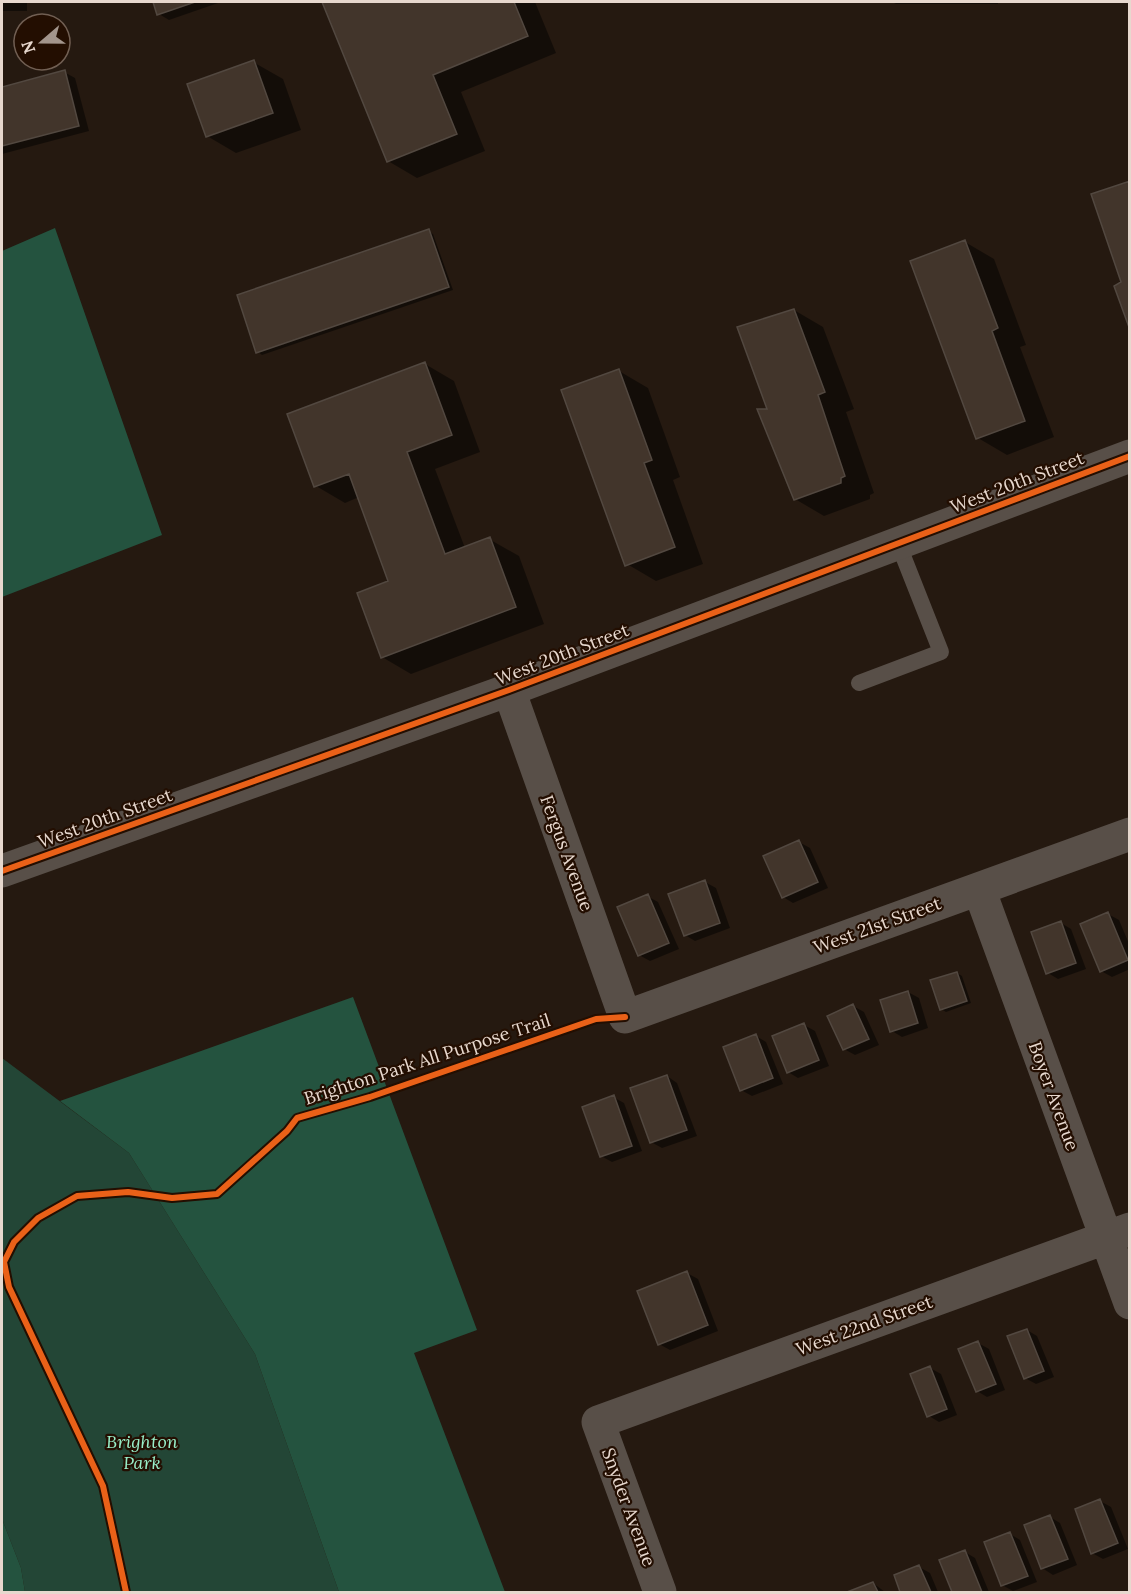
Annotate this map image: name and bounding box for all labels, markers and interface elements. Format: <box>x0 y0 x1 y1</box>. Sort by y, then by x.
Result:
north arrow <box>12 12 72 72</box>
text: N <box>16 38 39 56</box>
street label: West 20th Street <box>947 446 1087 518</box>
street label: West 20th Street <box>492 618 632 690</box>
street label: West 20th Street <box>35 783 175 853</box>
street label: Fergus Avenue <box>535 792 599 914</box>
street label: West 21st Street <box>810 891 944 959</box>
street label: Brighton Park All Purpose Trail <box>301 1008 553 1110</box>
street label: Boyer Avenue <box>1024 1038 1084 1154</box>
street label: West 22nd Street <box>793 1290 936 1360</box>
park label: Brighton Park <box>106 1430 178 1474</box>
street label: Snyder Avenue <box>597 1445 661 1570</box>

